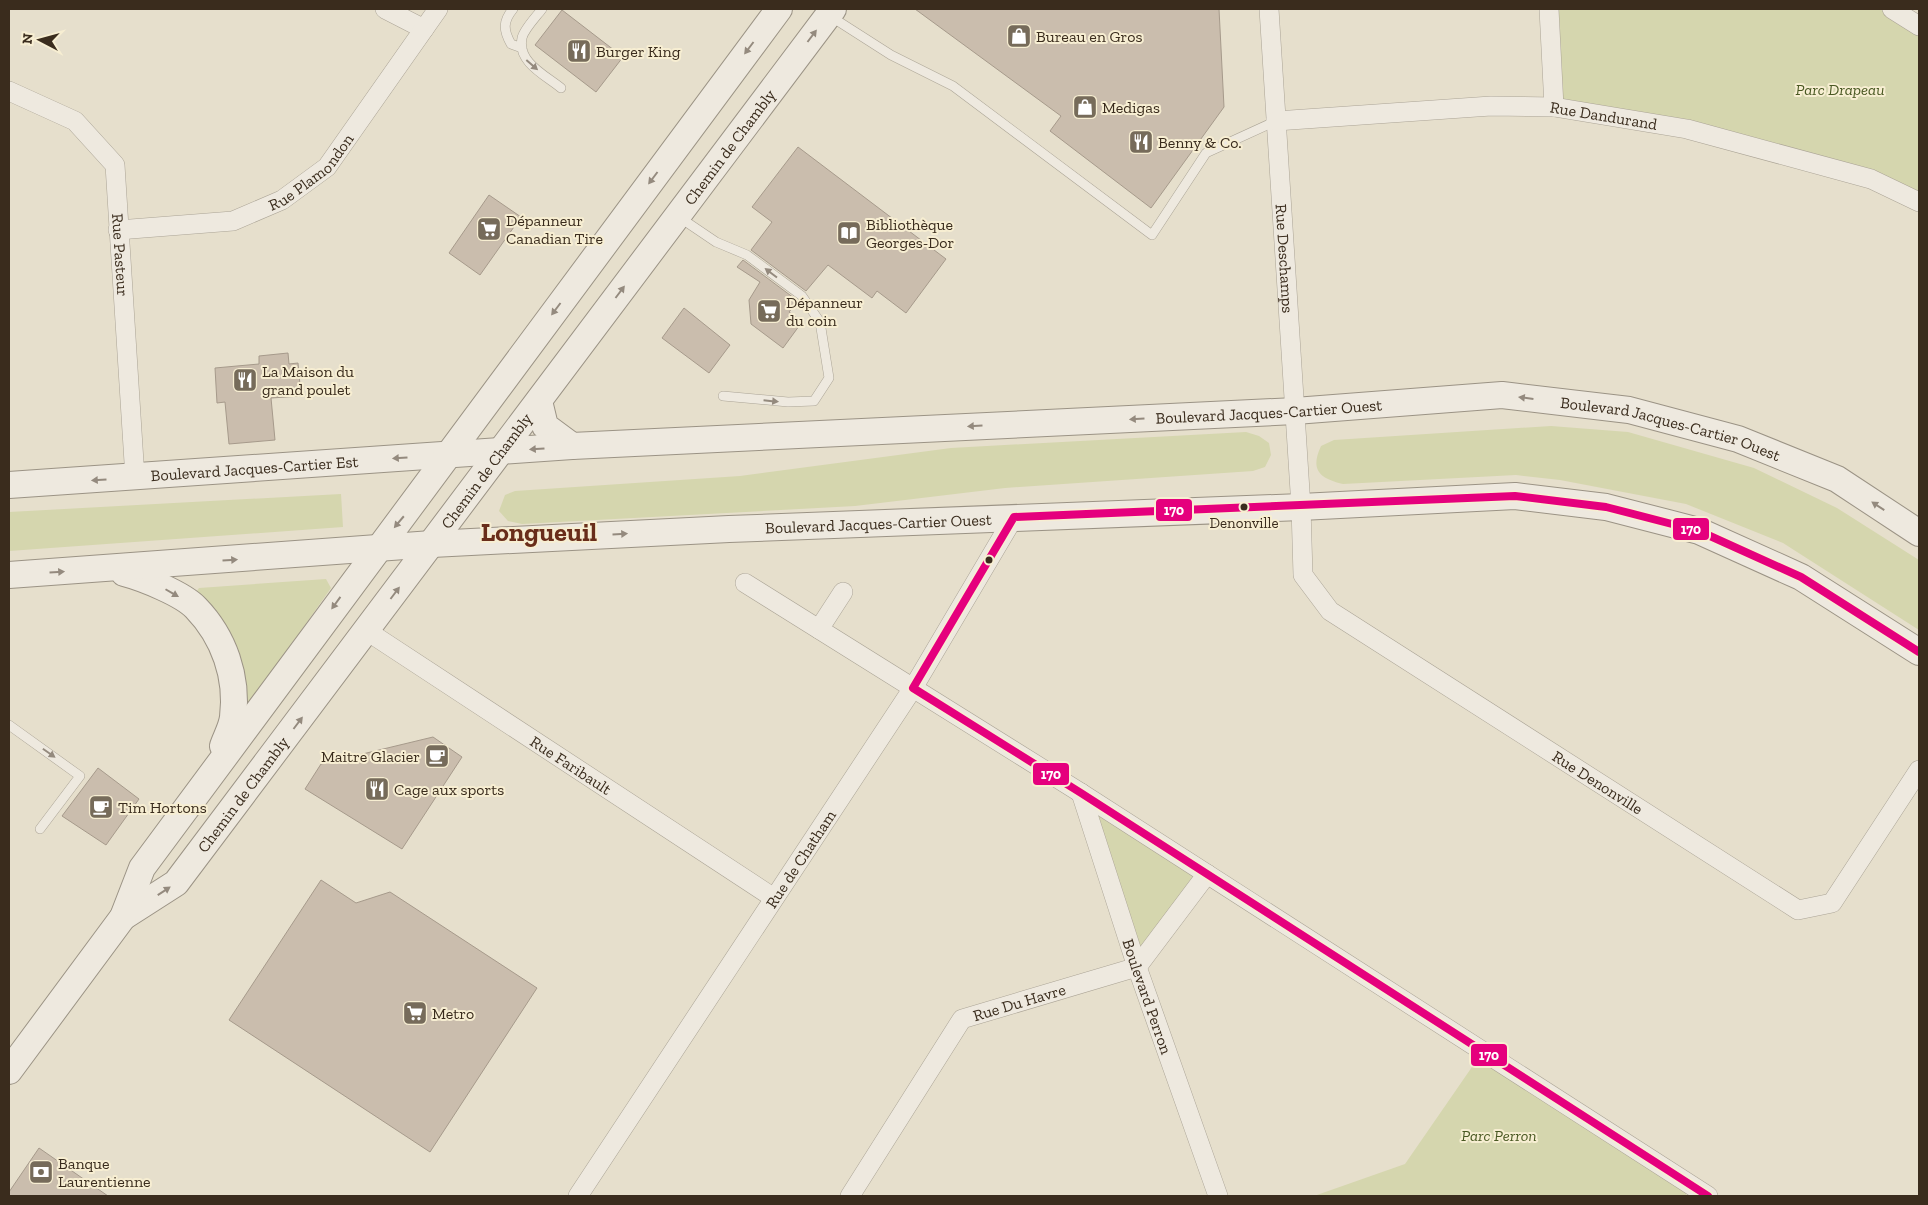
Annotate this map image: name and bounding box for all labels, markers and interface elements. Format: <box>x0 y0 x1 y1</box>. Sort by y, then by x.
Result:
north arrow <box>15 15 65 65</box>
shop icon: Bureau en Gros <box>1006 23 1032 49</box>
place label: Bureau en Gros <box>1036 27 1143 46</box>
one-way arrow <box>807 30 818 43</box>
text: N <box>19 32 37 45</box>
restaurant icon: Burger King <box>566 38 592 64</box>
one-way arrow <box>744 41 755 54</box>
place label: Burger King <box>596 42 681 61</box>
one-way arrow <box>526 60 539 71</box>
park label: Parc Drapeau <box>1795 80 1885 99</box>
street label: Chemin de Chambly <box>680 85 779 208</box>
shop icon: Medigas <box>1072 94 1098 120</box>
street label: Rue Dandurand <box>1549 97 1659 133</box>
place label: Medigas <box>1102 98 1160 117</box>
street label: Rue Plamondon <box>265 129 358 214</box>
restaurant icon: Benny & Co. <box>1128 129 1154 155</box>
place label: Benny & Co. <box>1158 133 1242 152</box>
one-way arrow <box>647 171 658 184</box>
street label: Rue Deschamps <box>1272 203 1298 314</box>
place label: Dépanneur Canadian Tire <box>506 211 603 248</box>
street label: Rue Pasteur <box>109 213 133 297</box>
place label: Bibliothèque Georges-Dor <box>866 215 954 252</box>
supermarket icon: Dépanneur Canadian Tire <box>476 216 502 242</box>
library icon: Bibliothèque Georges-Dor <box>836 220 862 246</box>
one-way arrow <box>764 268 778 278</box>
one-way arrow <box>615 286 626 299</box>
place label: Dépanneur du coin <box>786 293 863 330</box>
supermarket icon: Dépanneur du coin <box>756 298 782 324</box>
one-way arrow <box>551 302 561 316</box>
place label: La Maison du grand poulet <box>262 362 354 399</box>
restaurant icon: La Maison du grand poulet <box>232 367 258 393</box>
street label: Boulevard Jacques-Cartier Ouest <box>1559 392 1783 465</box>
one-way arrow <box>1518 394 1534 402</box>
street label: Boulevard Jacques-Cartier Ouest <box>1155 395 1383 427</box>
one-way arrow <box>764 397 780 405</box>
street label: Chemin de Chambly <box>437 408 536 532</box>
one-way arrow <box>1129 415 1145 423</box>
one-way arrow <box>967 423 983 431</box>
one-way arrow <box>528 445 544 453</box>
street label: Boulevard Jacques-Cartier Est <box>150 451 359 485</box>
one-way arrow <box>392 454 408 462</box>
one-way arrow <box>91 476 107 484</box>
line badge: 170 <box>1155 498 1193 522</box>
text: 170 <box>1164 502 1184 519</box>
marker: Denonville <box>1239 502 1249 512</box>
one-way arrow <box>1872 502 1885 511</box>
street label: Boulevard Jacques-Cartier Ouest <box>765 509 992 537</box>
place label: Denonville <box>1209 514 1279 532</box>
one-way arrow <box>393 515 404 528</box>
district label: Longueuil <box>481 516 597 548</box>
line badge: 170 <box>1672 517 1710 541</box>
text: 170 <box>1681 521 1701 538</box>
one-way arrow <box>612 530 628 538</box>
unlabelled marker <box>984 555 994 565</box>
one-way arrow <box>222 556 238 564</box>
one-way arrow <box>50 568 66 576</box>
one-way arrow <box>390 586 400 600</box>
one-way arrow <box>166 589 179 598</box>
one-way arrow <box>331 596 342 609</box>
one-way arrow <box>292 717 303 730</box>
street label: Rue Faribault <box>527 731 615 798</box>
street label: Chemin de Chambly <box>193 732 293 856</box>
cafe icon: Maitre Glacier <box>424 743 450 769</box>
street label: Rue Denonville <box>1549 746 1647 818</box>
place label: Maitre Glacier <box>321 747 420 766</box>
one-way arrow <box>42 748 55 758</box>
line badge: 170 <box>1032 762 1070 786</box>
text: 170 <box>1041 766 1061 783</box>
restaurant icon: Cage aux sports <box>364 776 390 802</box>
place label: Cage aux sports <box>394 780 504 799</box>
cafe icon: Tim Hortons <box>88 794 114 820</box>
place label: Tim Hortons <box>118 798 207 817</box>
street label: Rue de Chatham <box>761 806 840 911</box>
one-way arrow <box>157 886 171 896</box>
street label: Boulevard Perron <box>1119 936 1177 1057</box>
street label: Rue Du Havre <box>971 979 1068 1025</box>
supermarket icon: Metro <box>402 1000 428 1026</box>
place label: Metro <box>432 1004 474 1023</box>
line badge: 170 <box>1470 1043 1508 1067</box>
text: 170 <box>1479 1047 1499 1064</box>
park label: Parc Perron <box>1461 1126 1537 1145</box>
place label: Banque Laurentienne <box>58 1154 151 1191</box>
bank icon: Banque Laurentienne <box>28 1159 54 1185</box>

